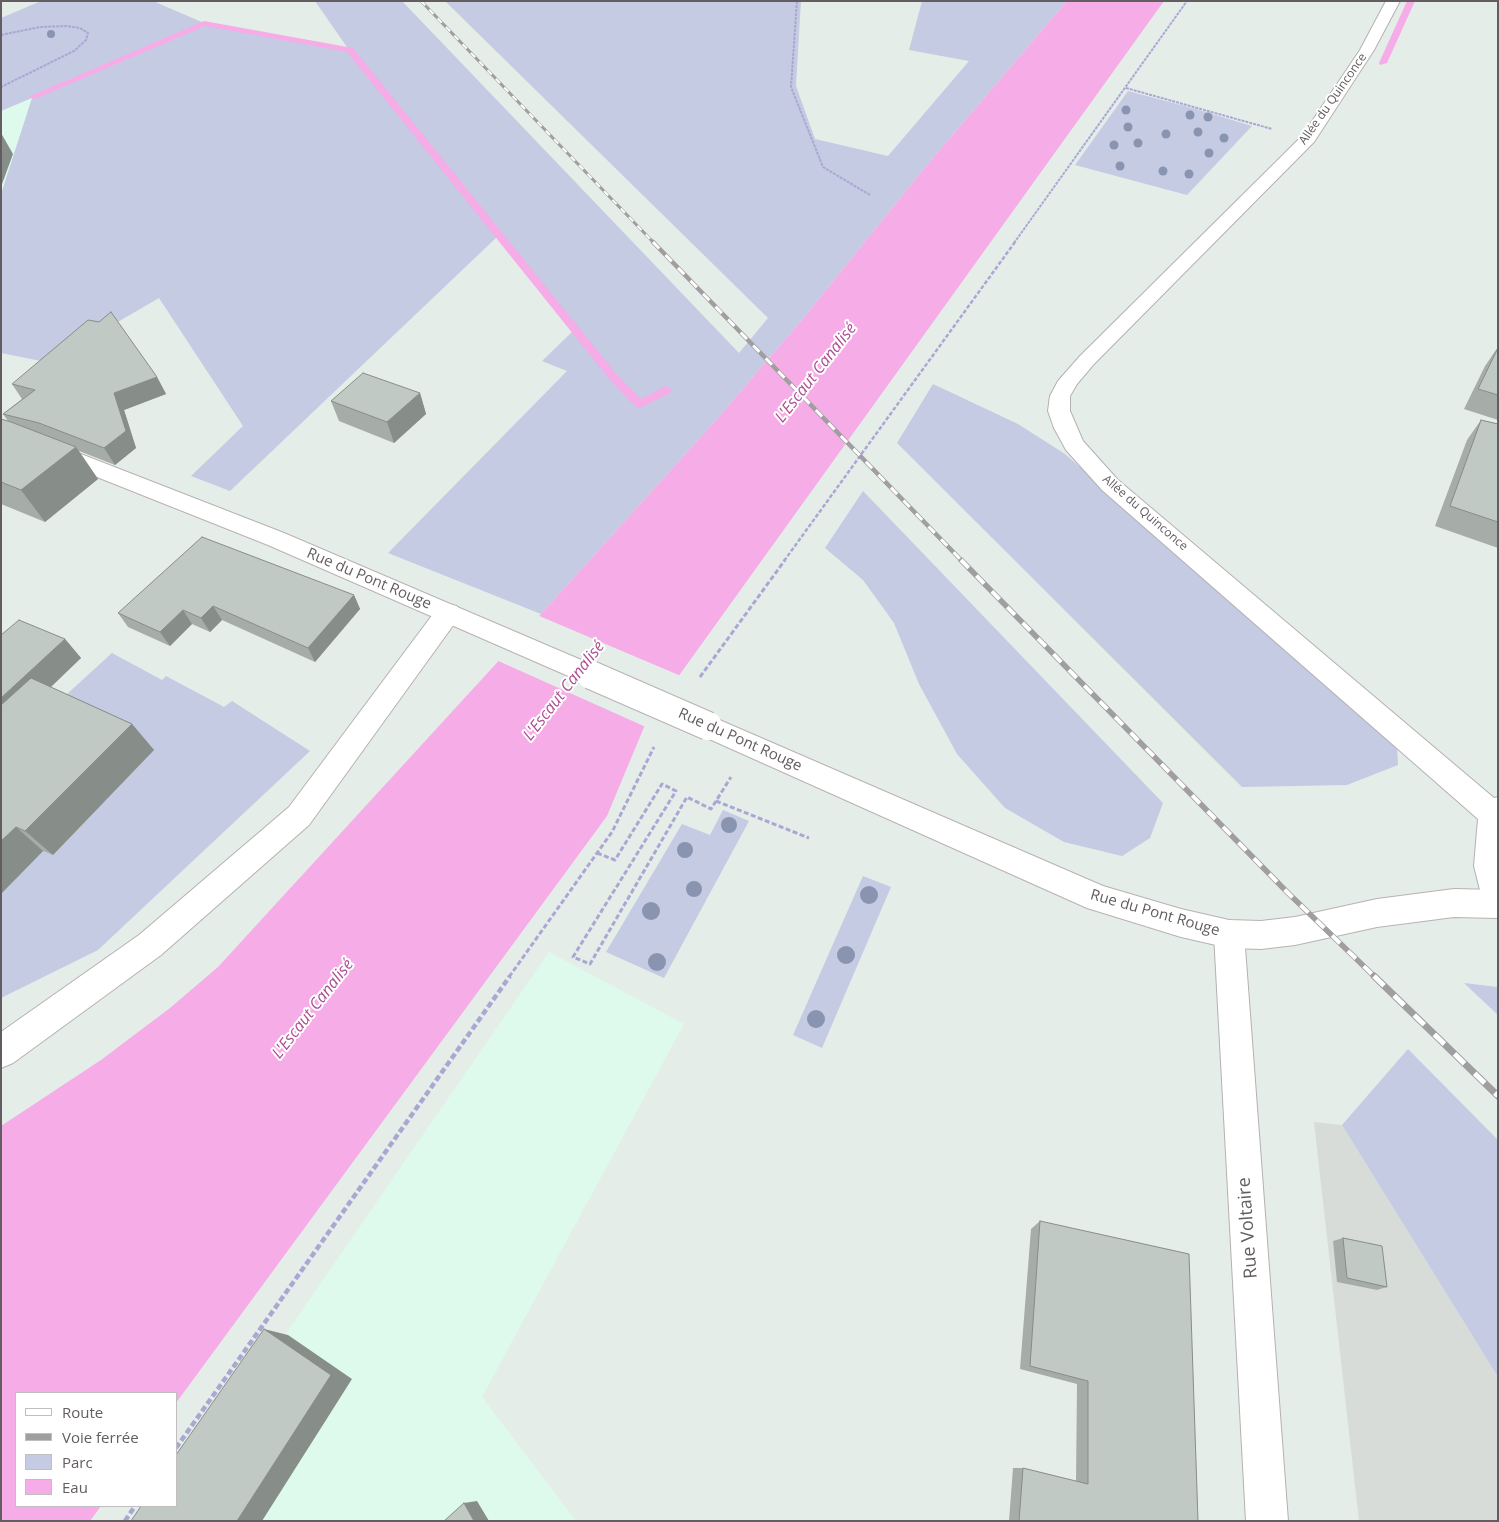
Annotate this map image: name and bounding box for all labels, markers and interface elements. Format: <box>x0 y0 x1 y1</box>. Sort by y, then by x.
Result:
street label: Allée du Quinconce <box>1296 51 1370 147</box>
water label: L'Escaut Canalisé <box>771 319 861 427</box>
street label: Allée du Quinconce <box>1100 472 1190 554</box>
street label: Rue du Pont Rouge <box>304 545 434 613</box>
water label: L'Escaut Canalisé <box>519 637 609 745</box>
street label: Rue du Pont Rouge <box>675 705 805 775</box>
street label: Rue du Pont Rouge <box>1088 886 1222 940</box>
water label: L'Escaut Canalisé <box>268 955 358 1063</box>
street label: Rue Voltaire <box>1234 1177 1262 1279</box>
legend <box>15 1392 178 1507</box>
text: Route <box>62 1402 103 1422</box>
text: Voie ferrée <box>62 1427 139 1447</box>
text: Parc <box>62 1452 93 1472</box>
text: Eau <box>62 1477 88 1497</box>

